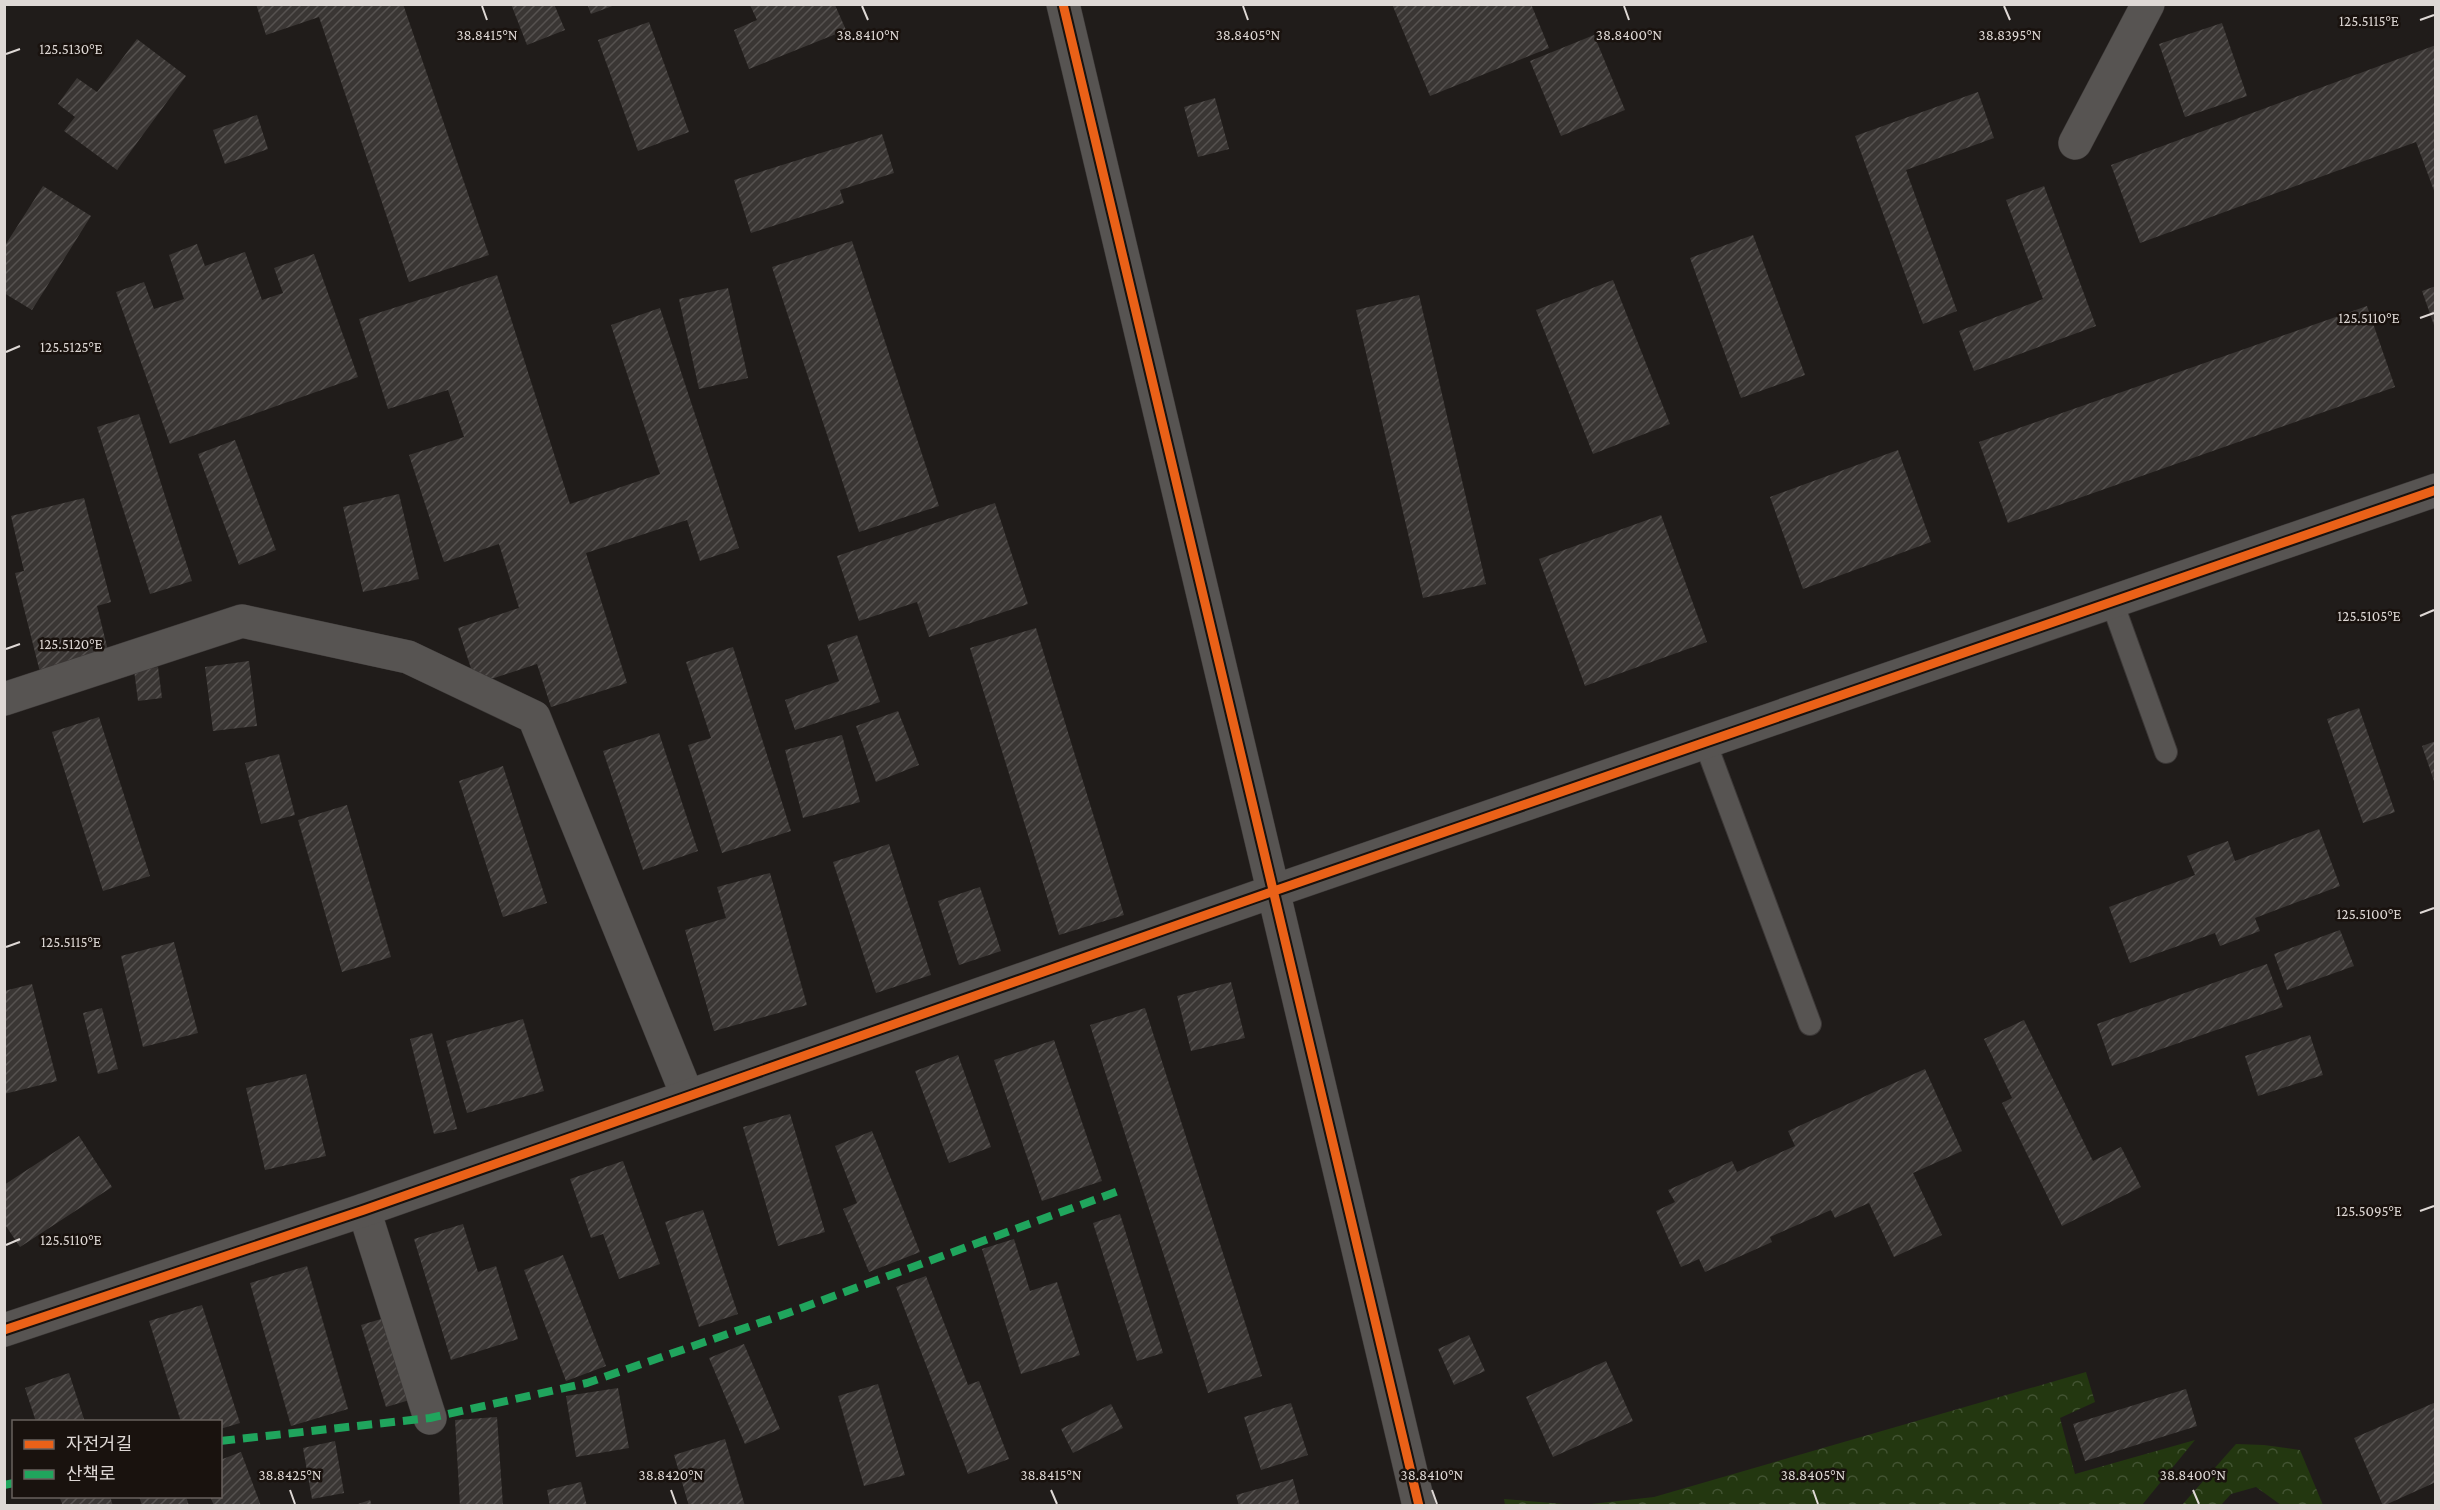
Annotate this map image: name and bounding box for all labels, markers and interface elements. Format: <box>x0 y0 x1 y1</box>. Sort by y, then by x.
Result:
text: 125.5115°E <box>2339 13 2399 29</box>
text: 38.8415°N <box>456 27 518 43</box>
text: 38.8410°N <box>837 27 899 43</box>
text: 38.8405°N <box>1216 27 1280 43</box>
text: 38.8400°N <box>1596 27 1662 43</box>
text: 38.8395°N <box>1979 27 2042 43</box>
text: 125.5130°E <box>39 41 103 57</box>
text: 125.5110°E <box>2338 310 2400 326</box>
text: 125.5125°E <box>40 339 102 355</box>
text: 125.5105°E <box>2337 608 2401 624</box>
text: 125.5120°E <box>39 636 103 652</box>
text: 125.5100°E <box>2337 906 2401 922</box>
text: 125.5115°E <box>41 934 101 950</box>
text: 125.5095°E <box>2336 1203 2402 1219</box>
text: 125.5110°E <box>40 1232 102 1248</box>
legend <box>12 1420 222 1498</box>
text: 자전거길 <box>66 1434 132 1454</box>
text: 산책로 <box>66 1464 116 1484</box>
text: 38.8425°N <box>258 1467 322 1483</box>
text: 38.8420°N <box>639 1467 704 1483</box>
text: 38.8415°N <box>1020 1467 1082 1483</box>
text: 38.8410°N <box>1401 1467 1463 1483</box>
text: 38.8405°N <box>1781 1467 1845 1483</box>
text: 38.8400°N <box>2160 1467 2226 1483</box>

